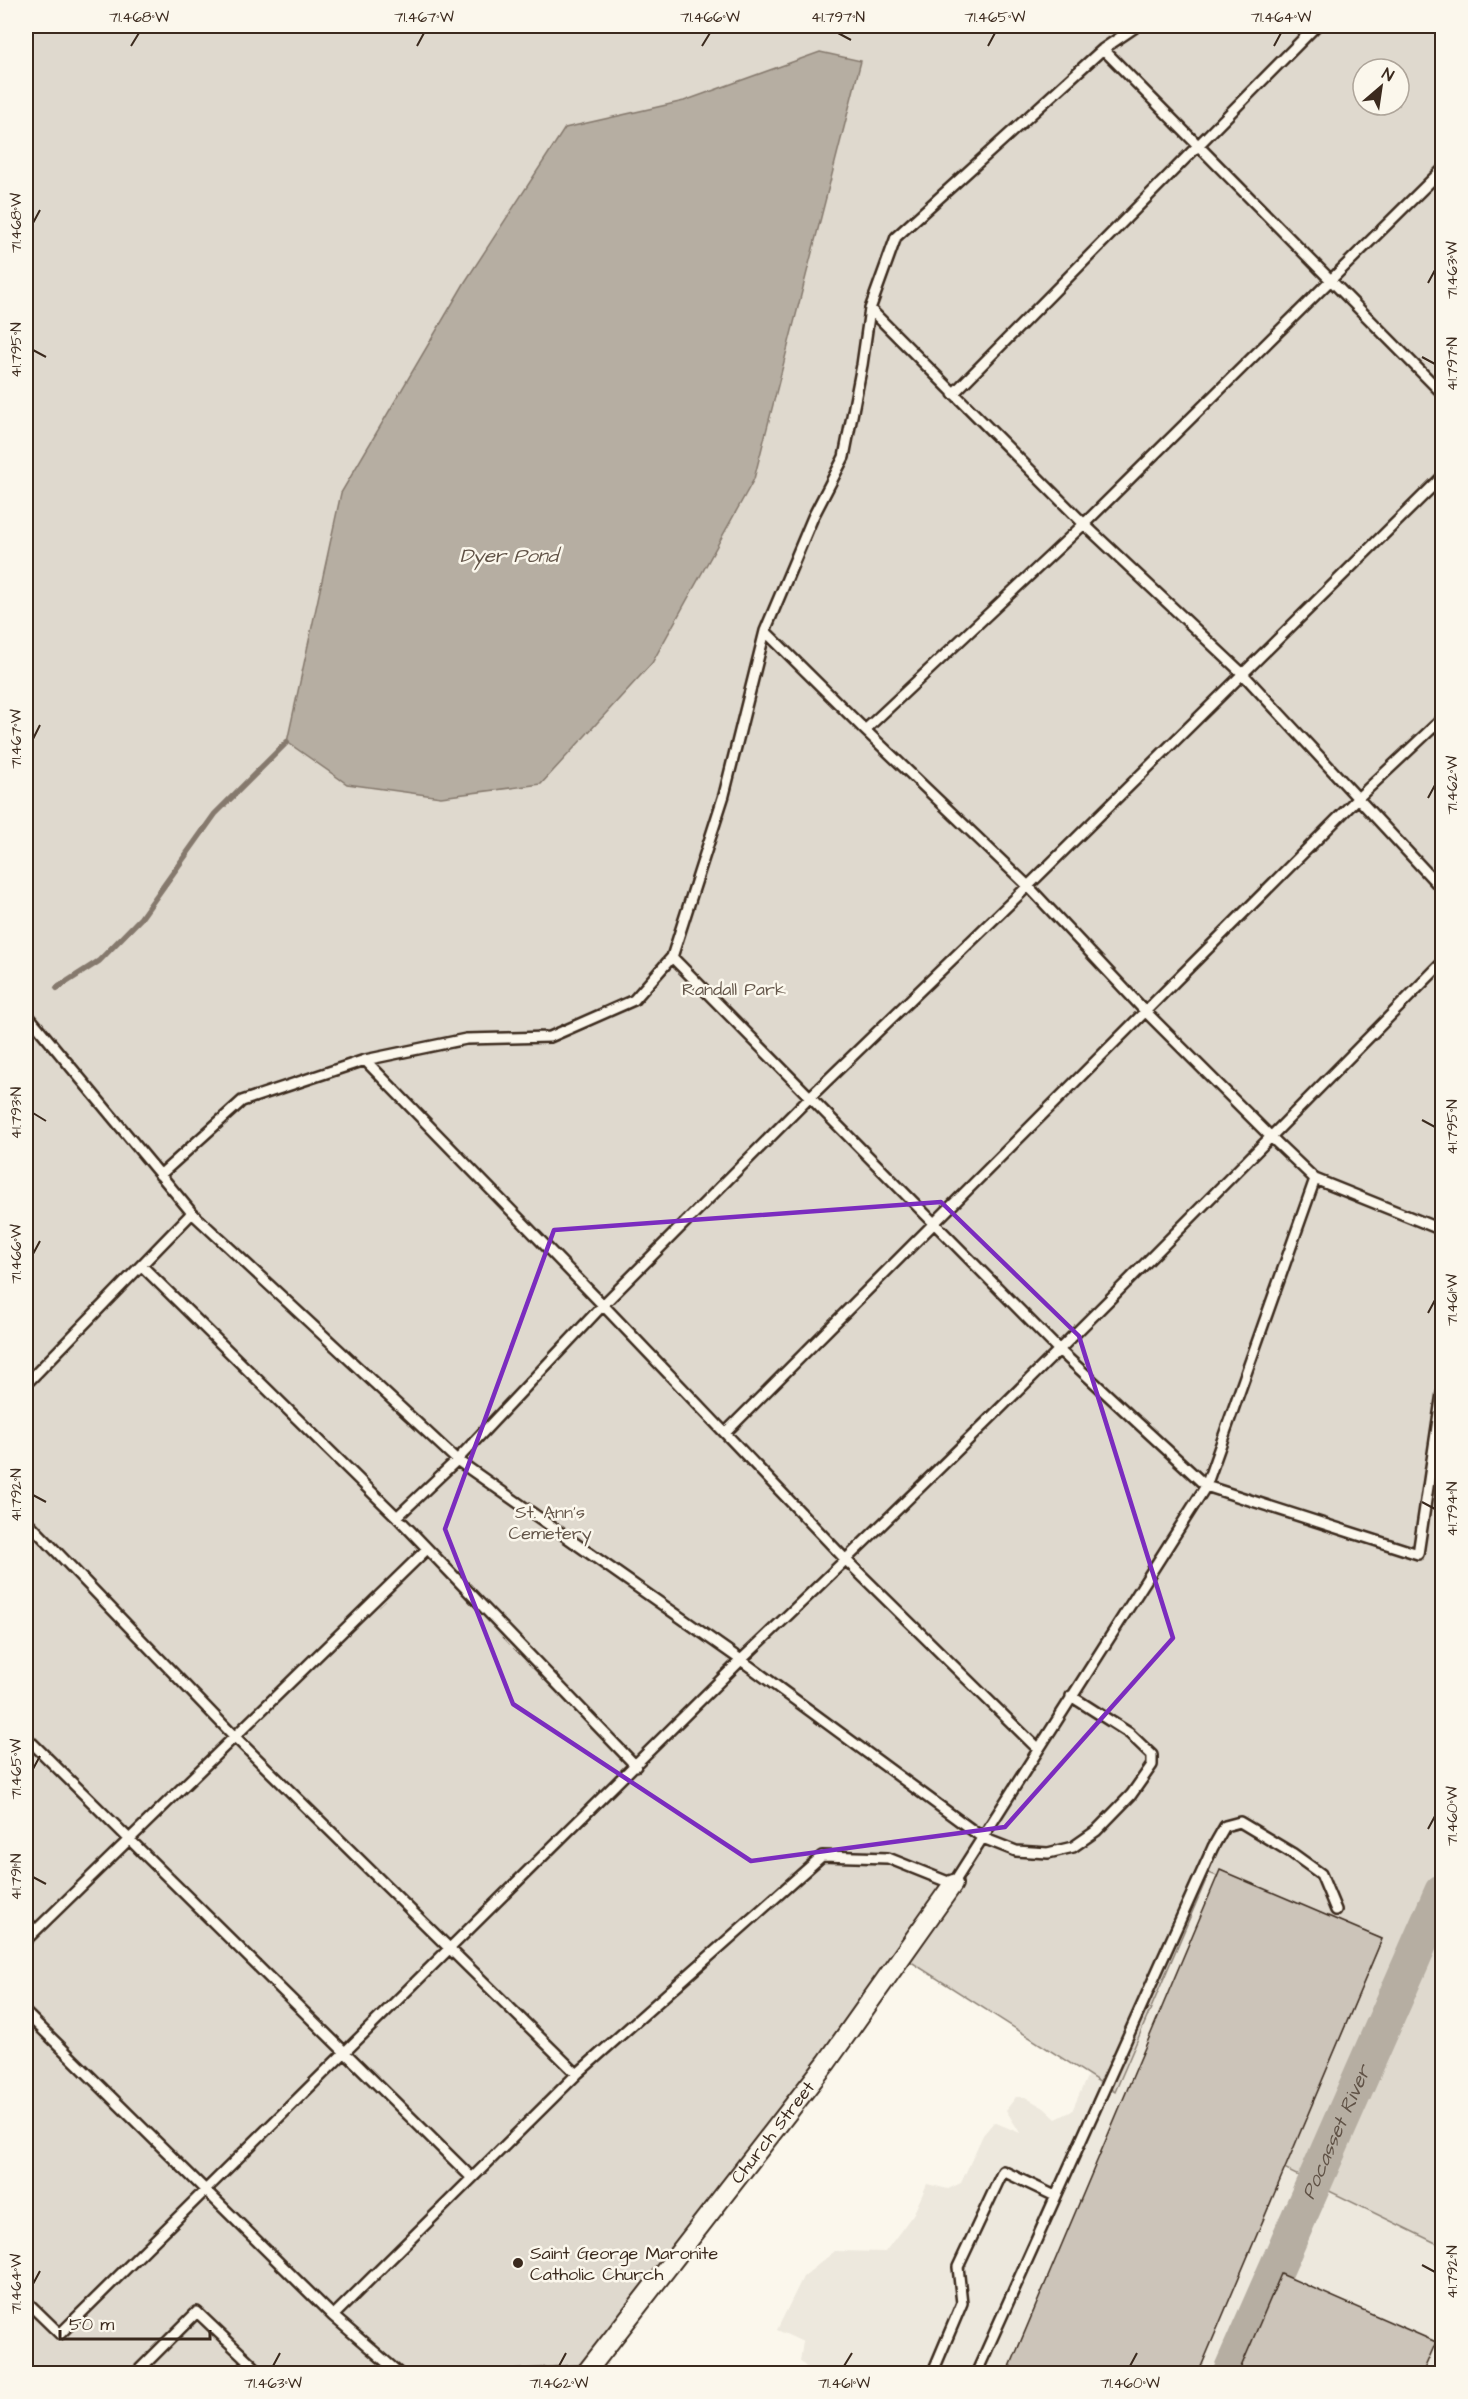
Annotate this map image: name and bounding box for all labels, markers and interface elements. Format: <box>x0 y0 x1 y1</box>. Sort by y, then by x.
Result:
text: 71.468°W <box>109 7 169 28</box>
text: 71.467°W <box>394 7 454 28</box>
text: 71.466°W <box>680 7 740 28</box>
text: 41.797°N <box>811 7 865 28</box>
text: 71.465°W <box>965 7 1025 28</box>
text: 71.464°W <box>1251 7 1311 28</box>
north arrow <box>1351 57 1411 117</box>
text: N <box>1378 63 1398 87</box>
text: 71.468°W <box>6 193 27 253</box>
text: 71.463°W <box>1442 241 1463 299</box>
text: 41.795°N <box>6 322 27 378</box>
text: 41.797°N <box>1442 337 1463 391</box>
water label: Dyer Pond <box>460 542 562 571</box>
text: 71.467°W <box>6 709 27 769</box>
text: 71.462°W <box>1442 756 1463 814</box>
park label: Randall Park <box>682 977 786 1002</box>
text: 41.793°N <box>6 1087 27 1139</box>
text: 41.795°N <box>1442 1099 1463 1155</box>
text: 71.466°W <box>6 1224 27 1284</box>
text: 71.461°W <box>1442 1274 1463 1326</box>
text: 41.792°N <box>6 1468 27 1522</box>
text: 41.794°N <box>1442 1482 1463 1536</box>
park label: St. Ann's Cemetery <box>508 1500 592 1547</box>
text: 71.465°W <box>6 1739 27 1799</box>
text: 71.460°W <box>1442 1786 1463 1846</box>
text: 41.791°N <box>6 1854 27 1900</box>
water label: Pocasset River <box>1295 2059 1379 2204</box>
street label: Church Street <box>725 2075 821 2189</box>
place label: Saint George Maronite Catholic Church <box>530 2241 719 2287</box>
text: 41.792°N <box>1442 2245 1463 2299</box>
text: 71.464°W <box>6 2254 27 2314</box>
marker: Saint George Maronite Catholic Church <box>511 2256 525 2270</box>
scale bar <box>60 2303 210 2341</box>
text: 50 m <box>69 2312 114 2337</box>
text: 71.463°W <box>244 2373 302 2394</box>
text: 71.462°W <box>530 2373 588 2394</box>
text: 71.461°W <box>818 2373 870 2394</box>
text: 71.460°W <box>1100 2373 1160 2394</box>

